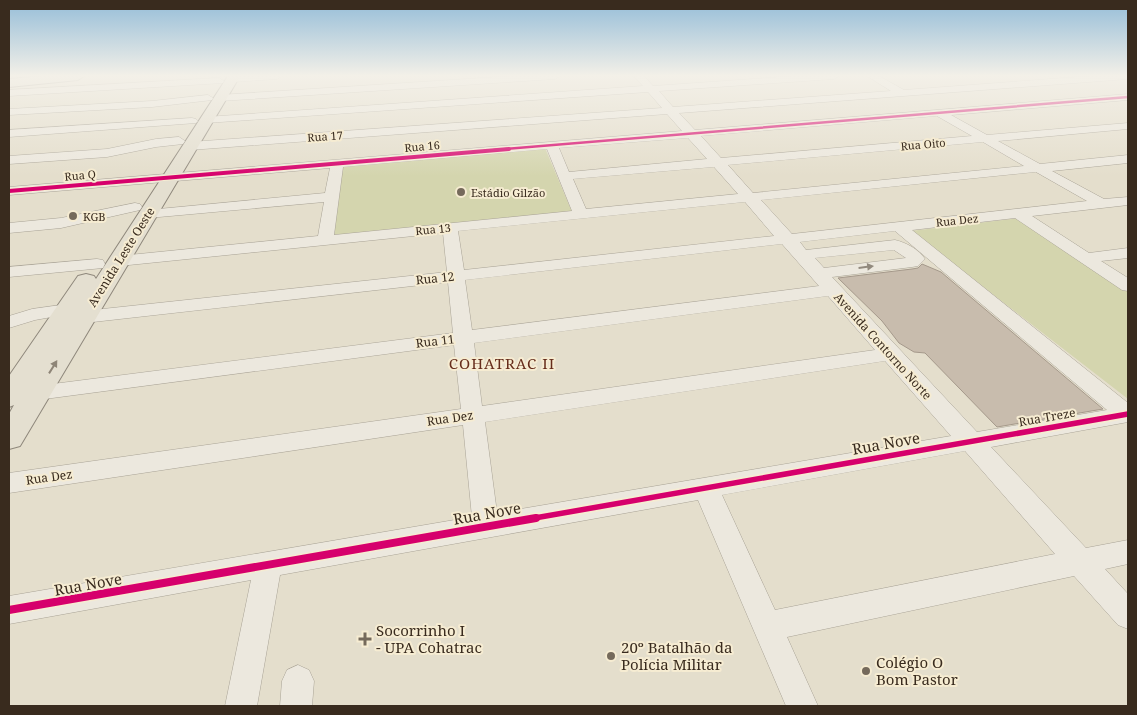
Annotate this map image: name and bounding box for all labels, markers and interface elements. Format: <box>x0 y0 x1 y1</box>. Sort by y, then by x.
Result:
street label: Rua 17 <box>307 127 343 145</box>
street label: Rua Oito <box>900 135 946 153</box>
street label: Rua 16 <box>404 137 440 155</box>
street label: Rua Q <box>64 166 96 184</box>
place label: Estádio Gilzão <box>471 185 545 200</box>
marker: Estádio Gilzão <box>455 186 467 198</box>
street label: Avenida Leste Oeste <box>83 204 159 310</box>
place label: KGB <box>83 209 106 224</box>
marker: KGB <box>67 210 79 222</box>
street label: Rua Dez <box>935 210 979 230</box>
street label: Rua 13 <box>415 220 451 238</box>
one-way arrow <box>858 263 874 271</box>
street label: Rua 12 <box>415 268 455 288</box>
street label: Avenida Contorno Norte <box>830 289 936 403</box>
street label: Rua 11 <box>415 330 455 352</box>
district label: COHATRAC II <box>449 353 555 373</box>
one-way arrow <box>48 361 57 374</box>
street label: Rua Treze <box>1017 404 1077 430</box>
street label: Rua Dez <box>426 406 474 430</box>
street label: Rua Nove <box>851 427 921 459</box>
street label: Rua Dez <box>25 465 73 489</box>
street label: Rua Nove <box>452 497 522 529</box>
street label: Rua Nove <box>53 568 123 600</box>
place label: Socorrinho I - UPA Cohatrac <box>376 620 482 657</box>
marker: Socorrinho I - UPA Cohatrac <box>358 632 372 646</box>
place label: 20º Batalhão da Polícia Militar <box>621 637 732 674</box>
marker: 20º Batalhão da Polícia Militar <box>605 650 617 662</box>
place label: Colégio O Bom Pastor <box>876 652 958 689</box>
marker: Colégio O Bom Pastor <box>860 665 872 677</box>

